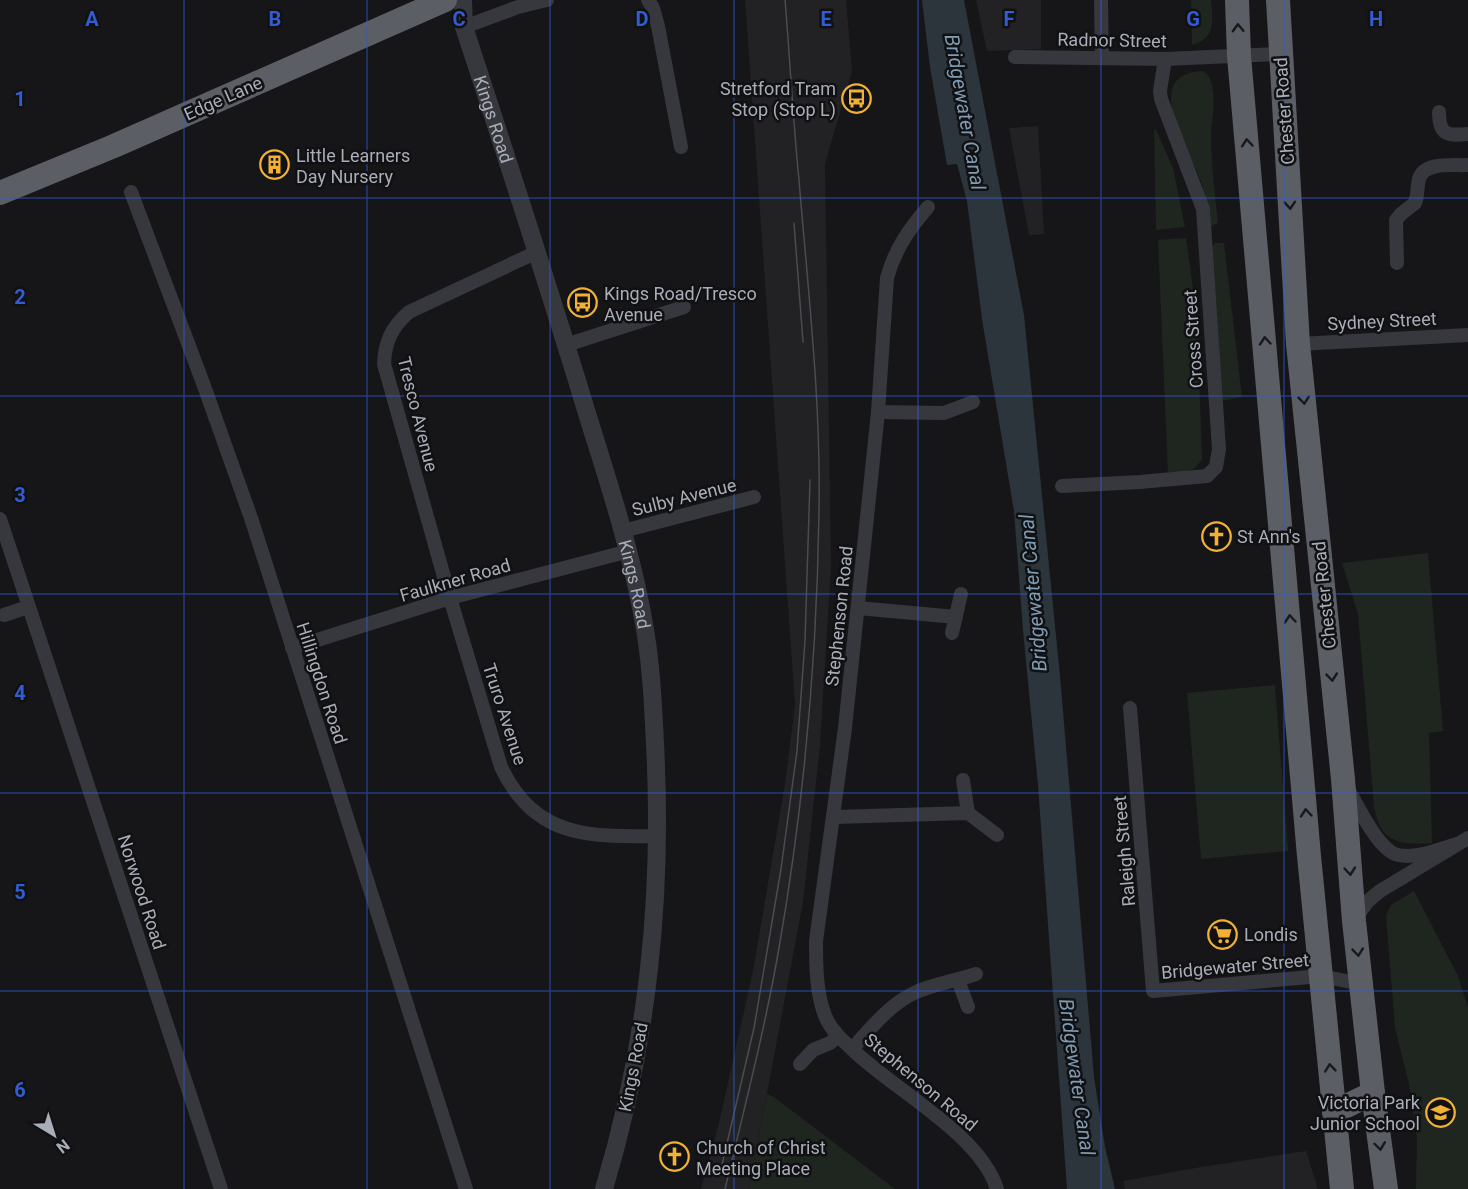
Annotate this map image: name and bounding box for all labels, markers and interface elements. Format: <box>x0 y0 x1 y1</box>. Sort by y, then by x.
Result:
text: A <box>85 7 99 31</box>
text: B <box>269 7 281 31</box>
text: C <box>452 7 466 31</box>
text: D <box>636 7 649 31</box>
text: E <box>820 7 832 31</box>
text: F <box>1004 7 1015 31</box>
text: G <box>1186 7 1200 31</box>
text: H <box>1369 7 1383 31</box>
one-way arrow <box>1232 24 1245 33</box>
street label: Radnor Street <box>1057 29 1167 51</box>
water label: Bridgewater Canal <box>939 32 991 192</box>
street label: Chester Road <box>1270 57 1298 165</box>
street label: Edge Lane <box>181 71 265 125</box>
street label: Kings Road <box>470 73 518 166</box>
place label: Stretford Tram Stop (Stop L) <box>720 78 836 121</box>
bus stop icon: Stretford Tram Stop (Stop L) <box>841 82 873 114</box>
text: 1 <box>14 87 26 111</box>
one-way arrow <box>1241 138 1254 147</box>
place label: Little Learners Day Nursery <box>296 145 410 187</box>
building icon: Little Learners Day Nursery <box>259 149 291 181</box>
one-way arrow <box>1283 201 1296 210</box>
place label: Kings Road/Tresco Avenue <box>604 283 757 325</box>
text: 2 <box>14 285 26 309</box>
bus stop icon: Kings Road/Tresco Avenue <box>567 287 599 319</box>
street label: Cross Street <box>1179 289 1207 389</box>
street label: Sydney Street <box>1327 308 1437 334</box>
one-way arrow <box>1259 336 1272 345</box>
street label: Tresco Avenue <box>394 354 442 474</box>
one-way arrow <box>1297 395 1310 404</box>
street label: Sulby Avenue <box>630 474 738 520</box>
text: 3 <box>14 483 26 507</box>
water label: Bridgewater Canal <box>1014 513 1052 673</box>
church icon: St Ann's <box>1200 520 1232 552</box>
place label: St Ann's <box>1237 526 1300 547</box>
street label: Kings Road <box>615 537 655 630</box>
street label: Chester Road <box>1308 540 1340 650</box>
street label: Stephenson Road <box>821 545 857 687</box>
street label: Faulkner Road <box>397 554 513 606</box>
one-way arrow <box>1284 614 1297 623</box>
street label: Hillingdon Road <box>292 620 352 746</box>
street label: Truro Avenue <box>479 661 531 767</box>
one-way arrow <box>1325 673 1338 682</box>
text: 4 <box>14 681 26 705</box>
street label: Raleigh Street <box>1109 795 1139 907</box>
one-way arrow <box>1300 808 1313 818</box>
street label: Norwood Road <box>114 832 170 952</box>
one-way arrow <box>1343 867 1356 876</box>
text: 5 <box>14 880 26 904</box>
supermarket icon: Londis <box>1207 918 1239 950</box>
place label: Londis <box>1244 924 1298 945</box>
one-way arrow <box>1351 948 1363 957</box>
street label: Bridgewater Street <box>1160 949 1310 983</box>
water label: Bridgewater Canal <box>1054 997 1100 1157</box>
street label: Kings Road <box>614 1020 652 1114</box>
street label: Stephenson Road <box>860 1029 982 1135</box>
one-way arrow <box>1324 1064 1337 1073</box>
text: 6 <box>14 1078 26 1102</box>
place label: Victoria Park Junior School <box>1310 1092 1421 1134</box>
school or university icon: Victoria Park Junior School <box>1425 1096 1457 1128</box>
north arrow <box>24 1105 84 1165</box>
text: N <box>53 1135 73 1157</box>
place label: Church of Christ Meeting Place <box>696 1137 826 1179</box>
church icon: Church of Christ Meeting Place <box>659 1141 691 1173</box>
one-way arrow <box>1374 1141 1386 1151</box>

